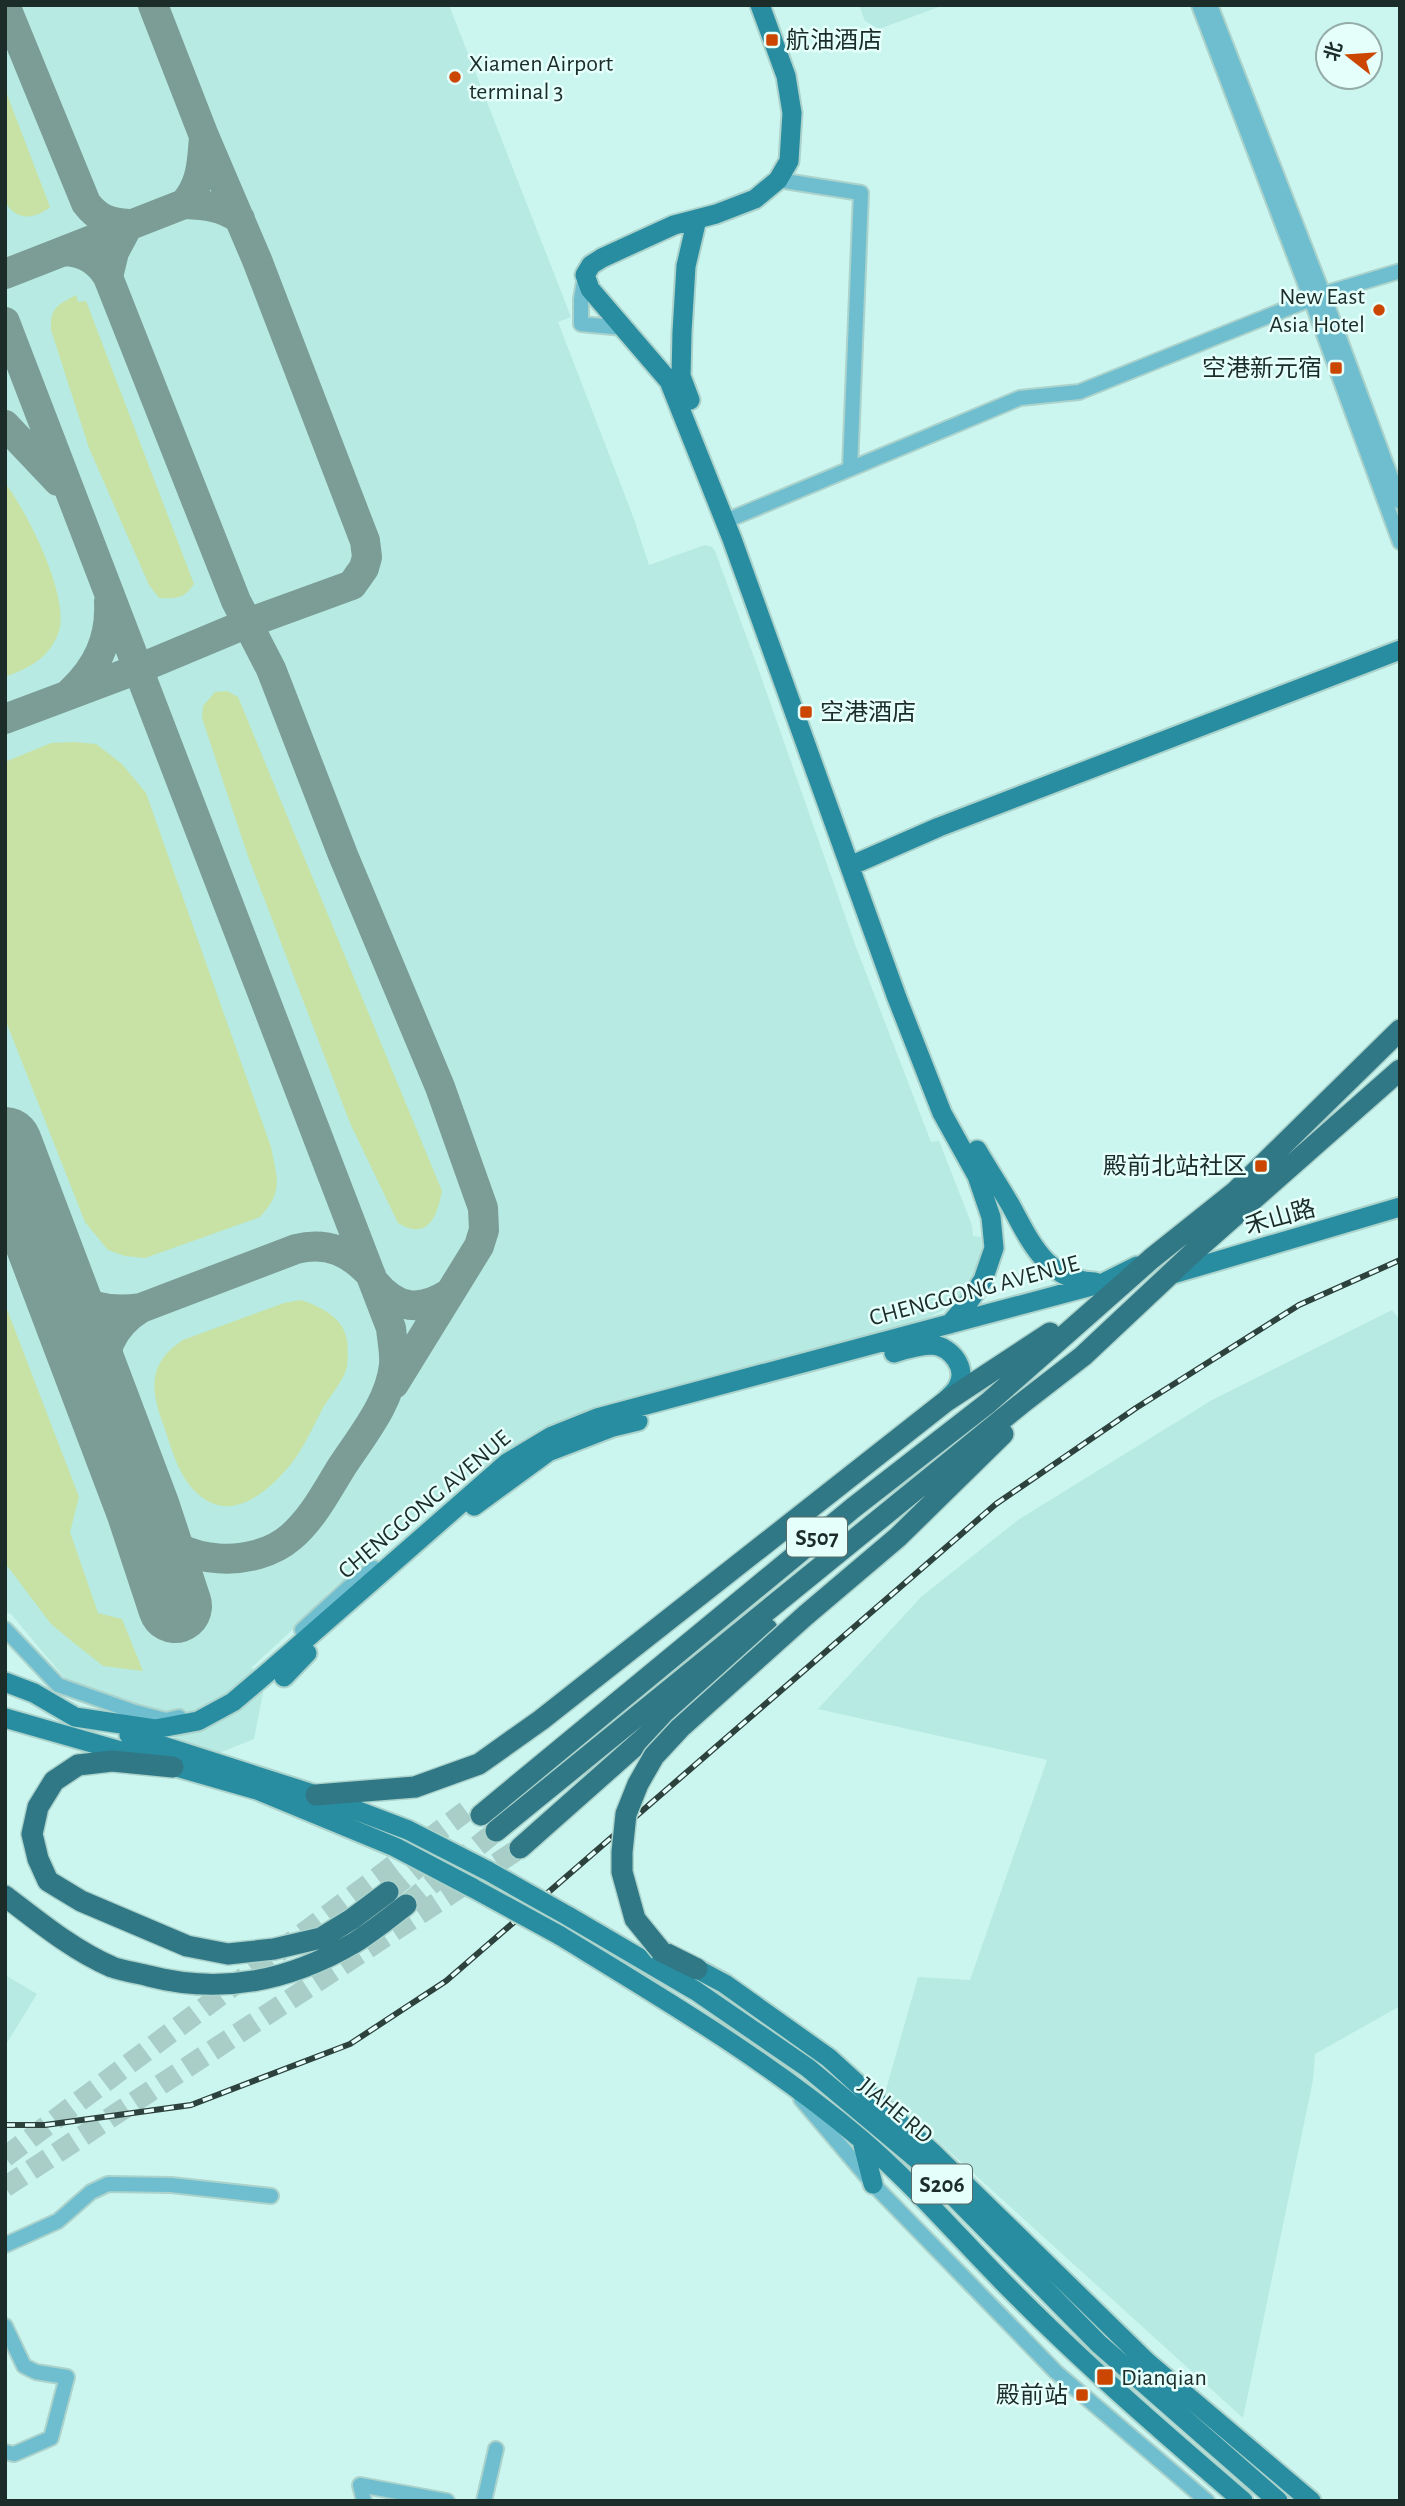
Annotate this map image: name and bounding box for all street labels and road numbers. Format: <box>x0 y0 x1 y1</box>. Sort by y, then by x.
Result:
street label: 禾山路 <box>1242 1195 1318 1239</box>
street label: CHENGGONG AVENUE <box>867 1251 1082 1331</box>
street label: CHENGGONG AVENUE <box>334 1426 516 1583</box>
road number: S507 <box>787 1518 847 1556</box>
street label: JIAHE RD <box>854 2073 937 2148</box>
road number: S206 <box>912 2164 972 2204</box>

